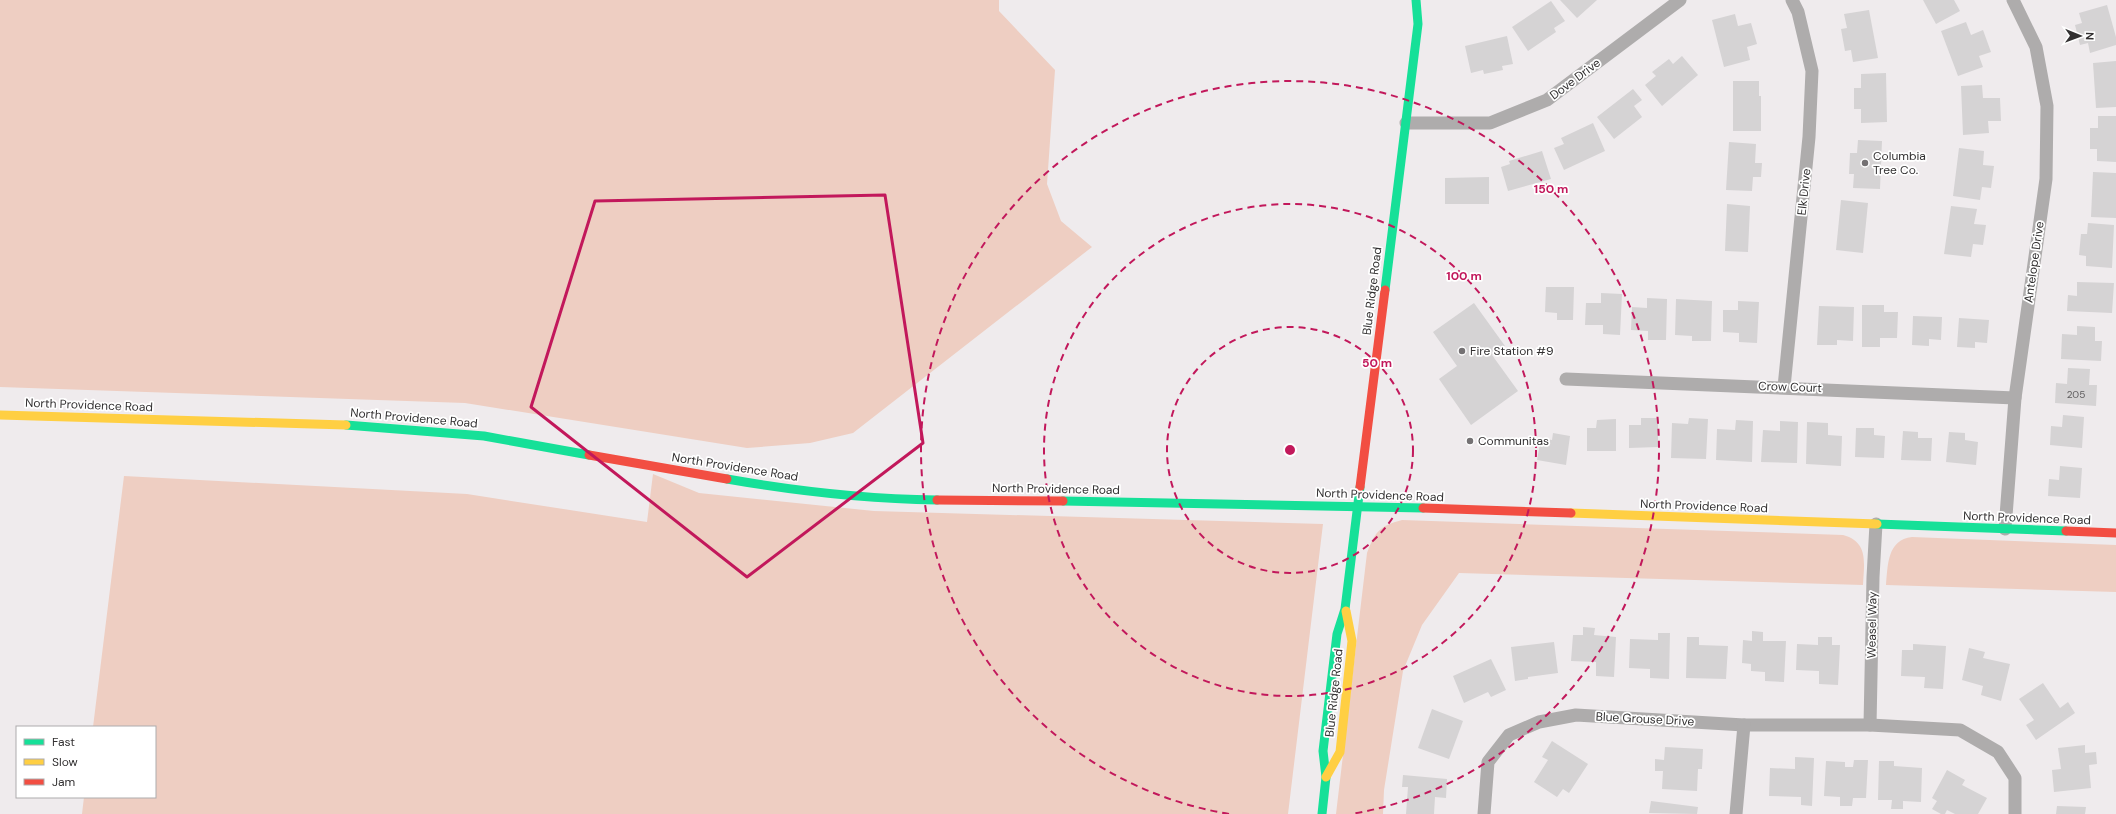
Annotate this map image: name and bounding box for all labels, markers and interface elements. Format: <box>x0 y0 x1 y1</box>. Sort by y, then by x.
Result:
north arrow <box>2060 16 2100 56</box>
text: N <box>2083 32 2097 40</box>
street label: Dove Drive <box>1546 55 1604 103</box>
place label: Columbia Tree Co. <box>1873 148 1926 178</box>
marker: Columbia Tree Co. <box>1860 158 1870 168</box>
street label: Elk Drive <box>1794 168 1814 216</box>
text: 150 m <box>1534 181 1568 197</box>
street label: Antelope Drive <box>2020 220 2048 304</box>
street label: Blue Ridge Road <box>1359 246 1385 336</box>
text: 100 m <box>1446 268 1482 284</box>
place label: Fire Station #9 <box>1470 343 1554 359</box>
marker: Fire Station #9 <box>1457 346 1467 356</box>
text: 50 m <box>1362 355 1392 371</box>
street label: Crow Court <box>1758 378 1822 396</box>
house number: 205 <box>2067 388 2085 401</box>
street label: North Providence Road <box>25 395 153 415</box>
street label: North Providence Road <box>350 404 478 432</box>
place label: Communitas <box>1478 433 1549 449</box>
marker: Communitas <box>1465 436 1475 446</box>
centre of rings <box>1283 443 1297 457</box>
street label: North Providence Road <box>671 449 799 485</box>
street label: North Providence Road <box>992 480 1120 498</box>
street label: North Providence Road <box>1316 485 1444 505</box>
street label: North Providence Road <box>1640 496 1768 516</box>
street label: North Providence Road <box>1963 508 2091 528</box>
street label: Weasel Way <box>1863 591 1881 659</box>
street label: Blue Ridge Road <box>1321 648 1347 738</box>
street label: Blue Grouse Drive <box>1595 708 1695 730</box>
legend <box>16 726 156 798</box>
text: Fast <box>52 734 75 750</box>
text: Slow <box>52 754 78 770</box>
text: Jam <box>52 774 75 790</box>

